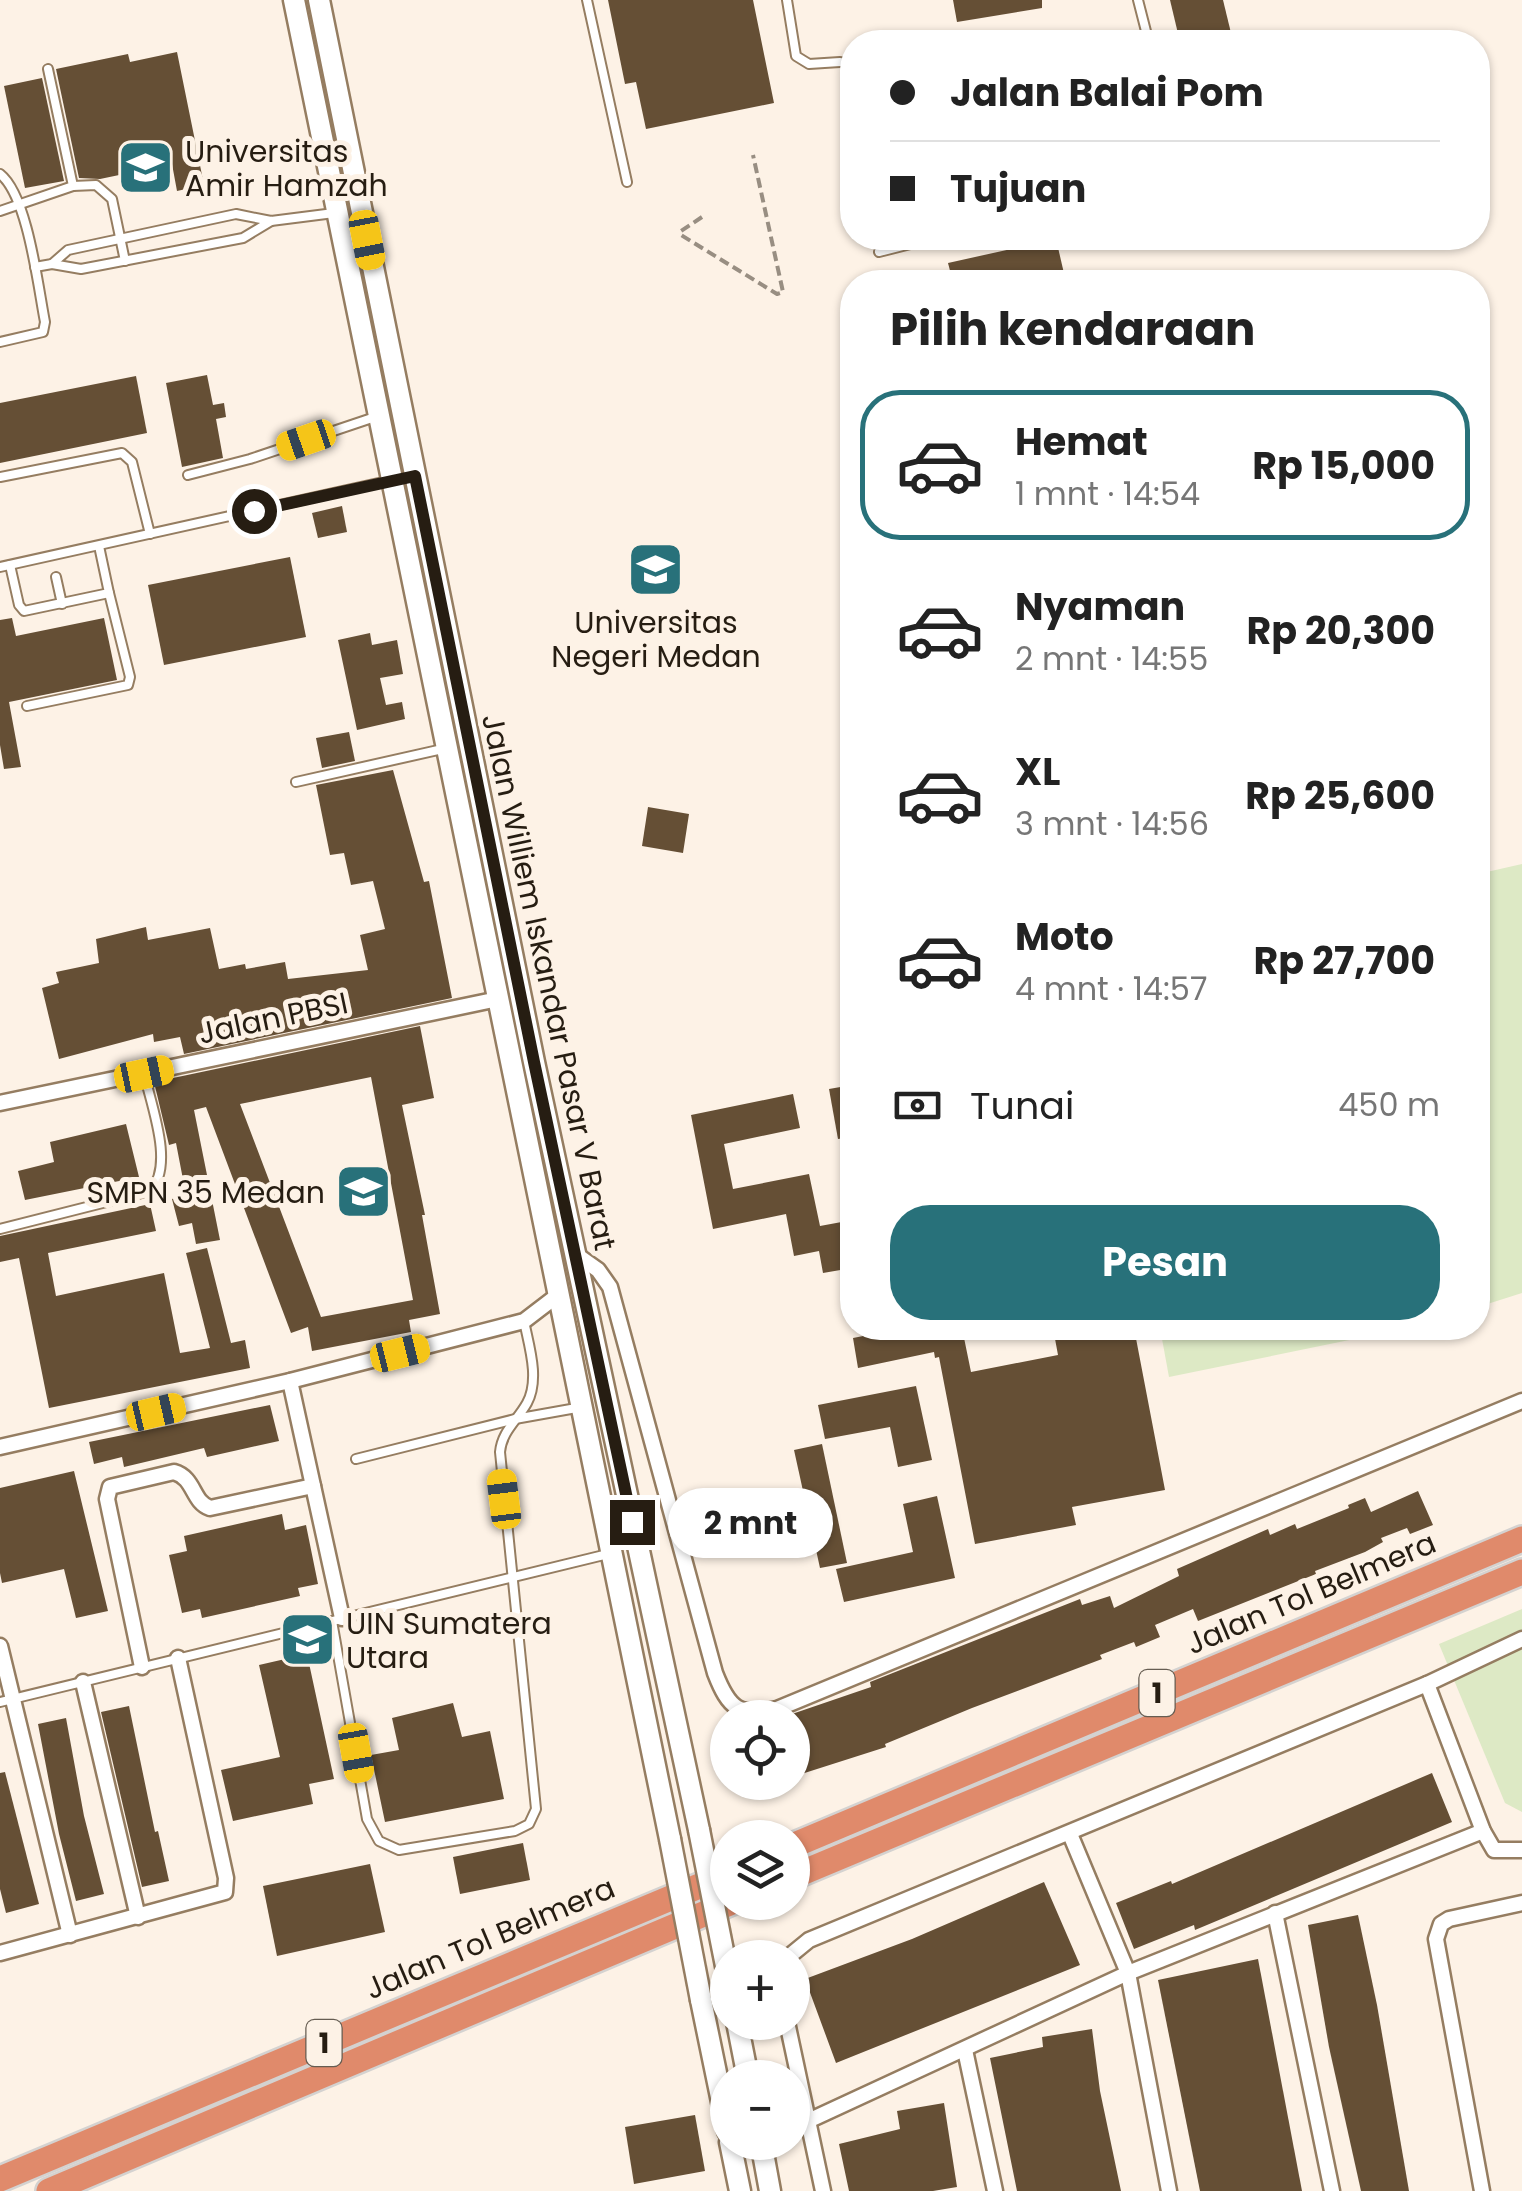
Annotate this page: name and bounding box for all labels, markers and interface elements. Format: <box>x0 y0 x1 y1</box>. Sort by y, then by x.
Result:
text: Jalan Balai Pom <box>950 66 1264 119</box>
place label: Universitas Amir Hamzah <box>185 130 388 207</box>
school or university icon: Universitas Amir Hamzah <box>116 138 176 198</box>
text: Tujuan <box>950 162 1086 215</box>
car <box>347 208 387 272</box>
text: Pilih kendaraan <box>890 298 1255 361</box>
text: Hemat <box>1015 415 1148 468</box>
car <box>273 416 339 464</box>
icon: car <box>895 420 985 510</box>
text: Rp 15,000 <box>1252 439 1435 492</box>
text: 1 mnt · 14:54 <box>1015 471 1200 516</box>
route start <box>232 489 277 534</box>
school or university icon: Universitas Negeri Medan <box>626 539 686 599</box>
text: Nyaman <box>1015 580 1185 633</box>
icon: car <box>895 585 985 675</box>
place label: Universitas Negeri Medan <box>551 601 761 678</box>
text: Rp 20,300 <box>1246 604 1435 657</box>
text: 2 mnt · 14:55 <box>1015 636 1208 681</box>
street label: Jalan Williem Iskandar Pasar V Barat <box>471 710 627 1254</box>
text: XL <box>1015 745 1060 798</box>
icon: car <box>895 750 985 840</box>
text: Rp 25,600 <box>1245 769 1435 822</box>
text: 3 mnt · 14:56 <box>1015 801 1209 846</box>
text: Moto <box>1015 910 1114 963</box>
icon: car <box>895 915 985 1005</box>
text: Rp 27,700 <box>1254 934 1435 987</box>
text: 4 mnt · 14:57 <box>1015 966 1207 1011</box>
street label: Jalan PBSI <box>194 981 352 1055</box>
car <box>112 1053 176 1095</box>
icon: cash <box>890 1078 945 1133</box>
text: Tunai <box>970 1079 1074 1132</box>
text: 450 m <box>1338 1082 1440 1127</box>
school or university icon: SMPN 35 Medan <box>334 1162 394 1222</box>
place label: SMPN 35 Medan <box>86 1171 325 1214</box>
button: Pesan <box>890 1205 1440 1320</box>
car <box>367 1331 433 1375</box>
car <box>123 1391 189 1433</box>
car <box>485 1467 523 1531</box>
callout: 2 mnt <box>667 1487 832 1557</box>
route end <box>610 1500 655 1545</box>
text: 2 mnt <box>704 1500 797 1545</box>
street label: Jalan Tol Belmera <box>1180 1521 1442 1665</box>
place label: UIN Sumatera Utara <box>346 1602 552 1679</box>
school or university icon: UIN Sumatera Utara <box>277 1610 337 1670</box>
road number: 1 <box>1140 1670 1174 1716</box>
map controls <box>710 1700 810 2160</box>
button: locate <box>710 1700 810 1800</box>
car <box>336 1721 376 1785</box>
button: layers <box>710 1820 810 1920</box>
street label: Jalan Tol Belmera <box>359 1866 621 2010</box>
button: + <box>710 1940 810 2040</box>
road number: 1 <box>306 2020 342 2066</box>
button: − <box>710 2060 810 2160</box>

